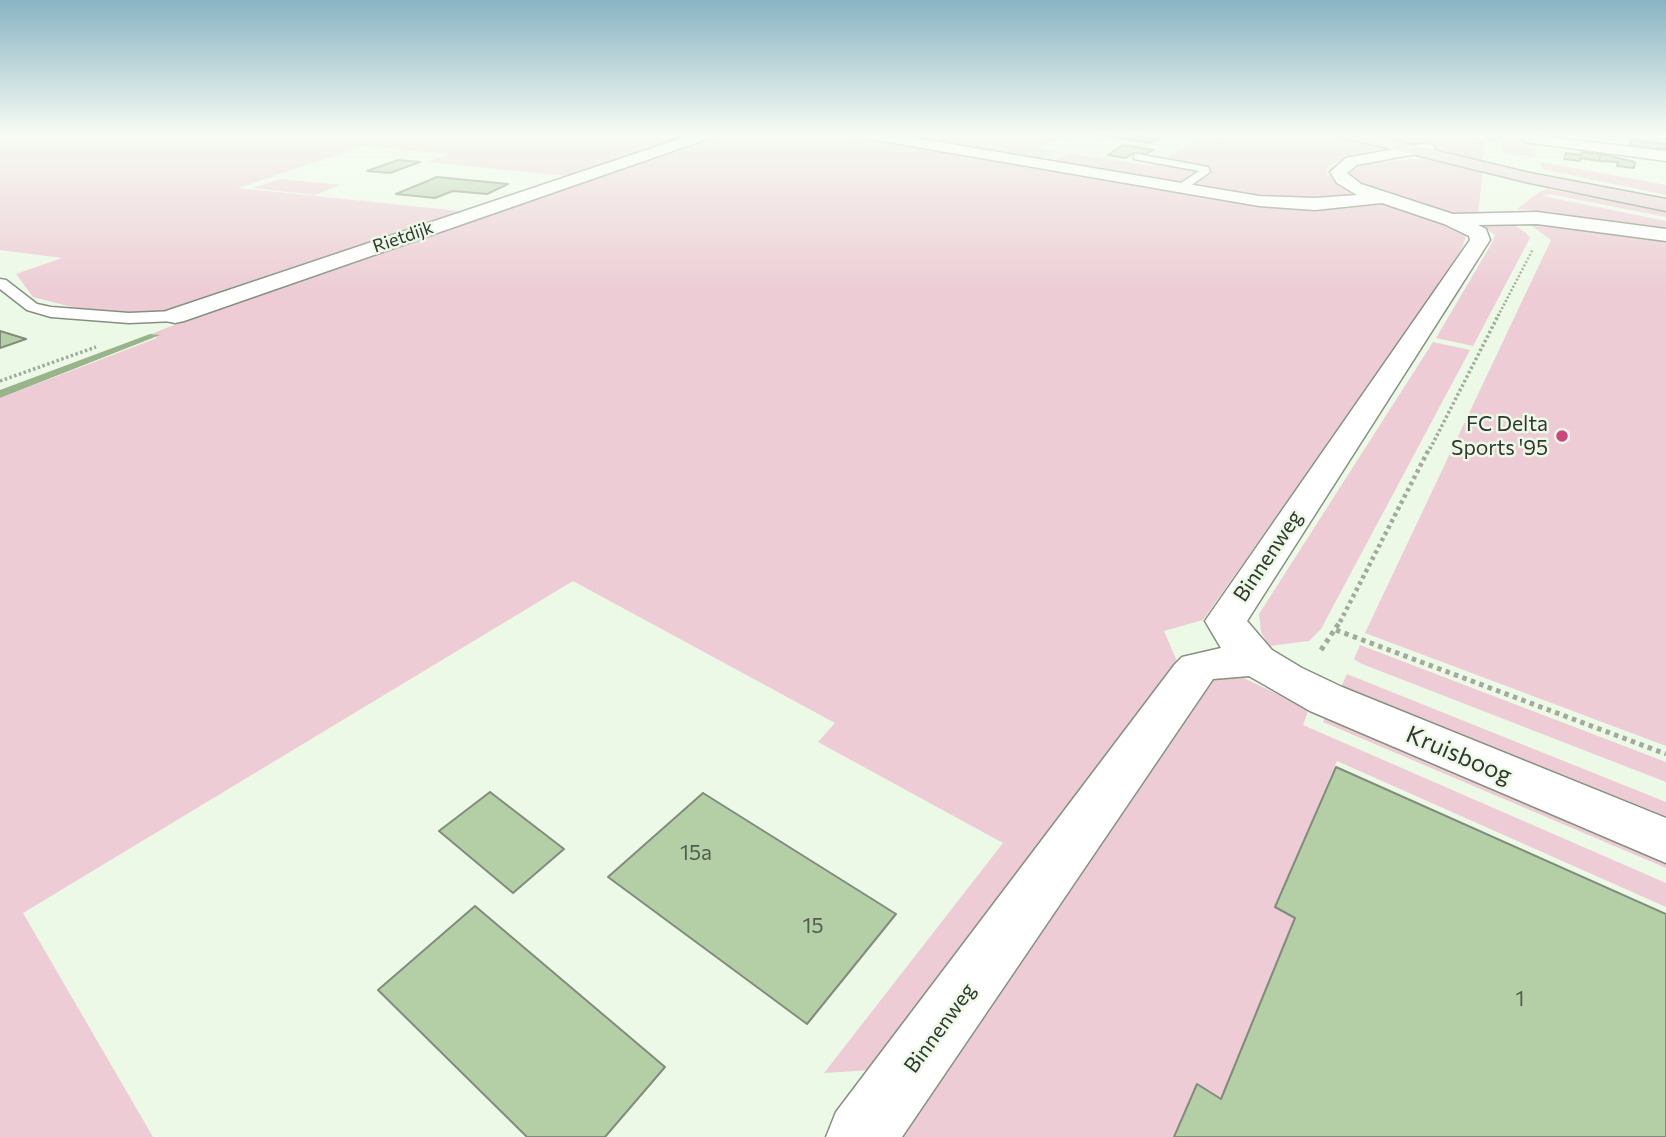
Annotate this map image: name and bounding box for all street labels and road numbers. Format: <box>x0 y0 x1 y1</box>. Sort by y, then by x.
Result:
street label: Rietdijk <box>370 217 436 257</box>
street label: Binnenweg <box>1228 506 1308 606</box>
street label: Kruisboog <box>1402 720 1516 790</box>
street label: Binnenweg <box>899 978 981 1078</box>

